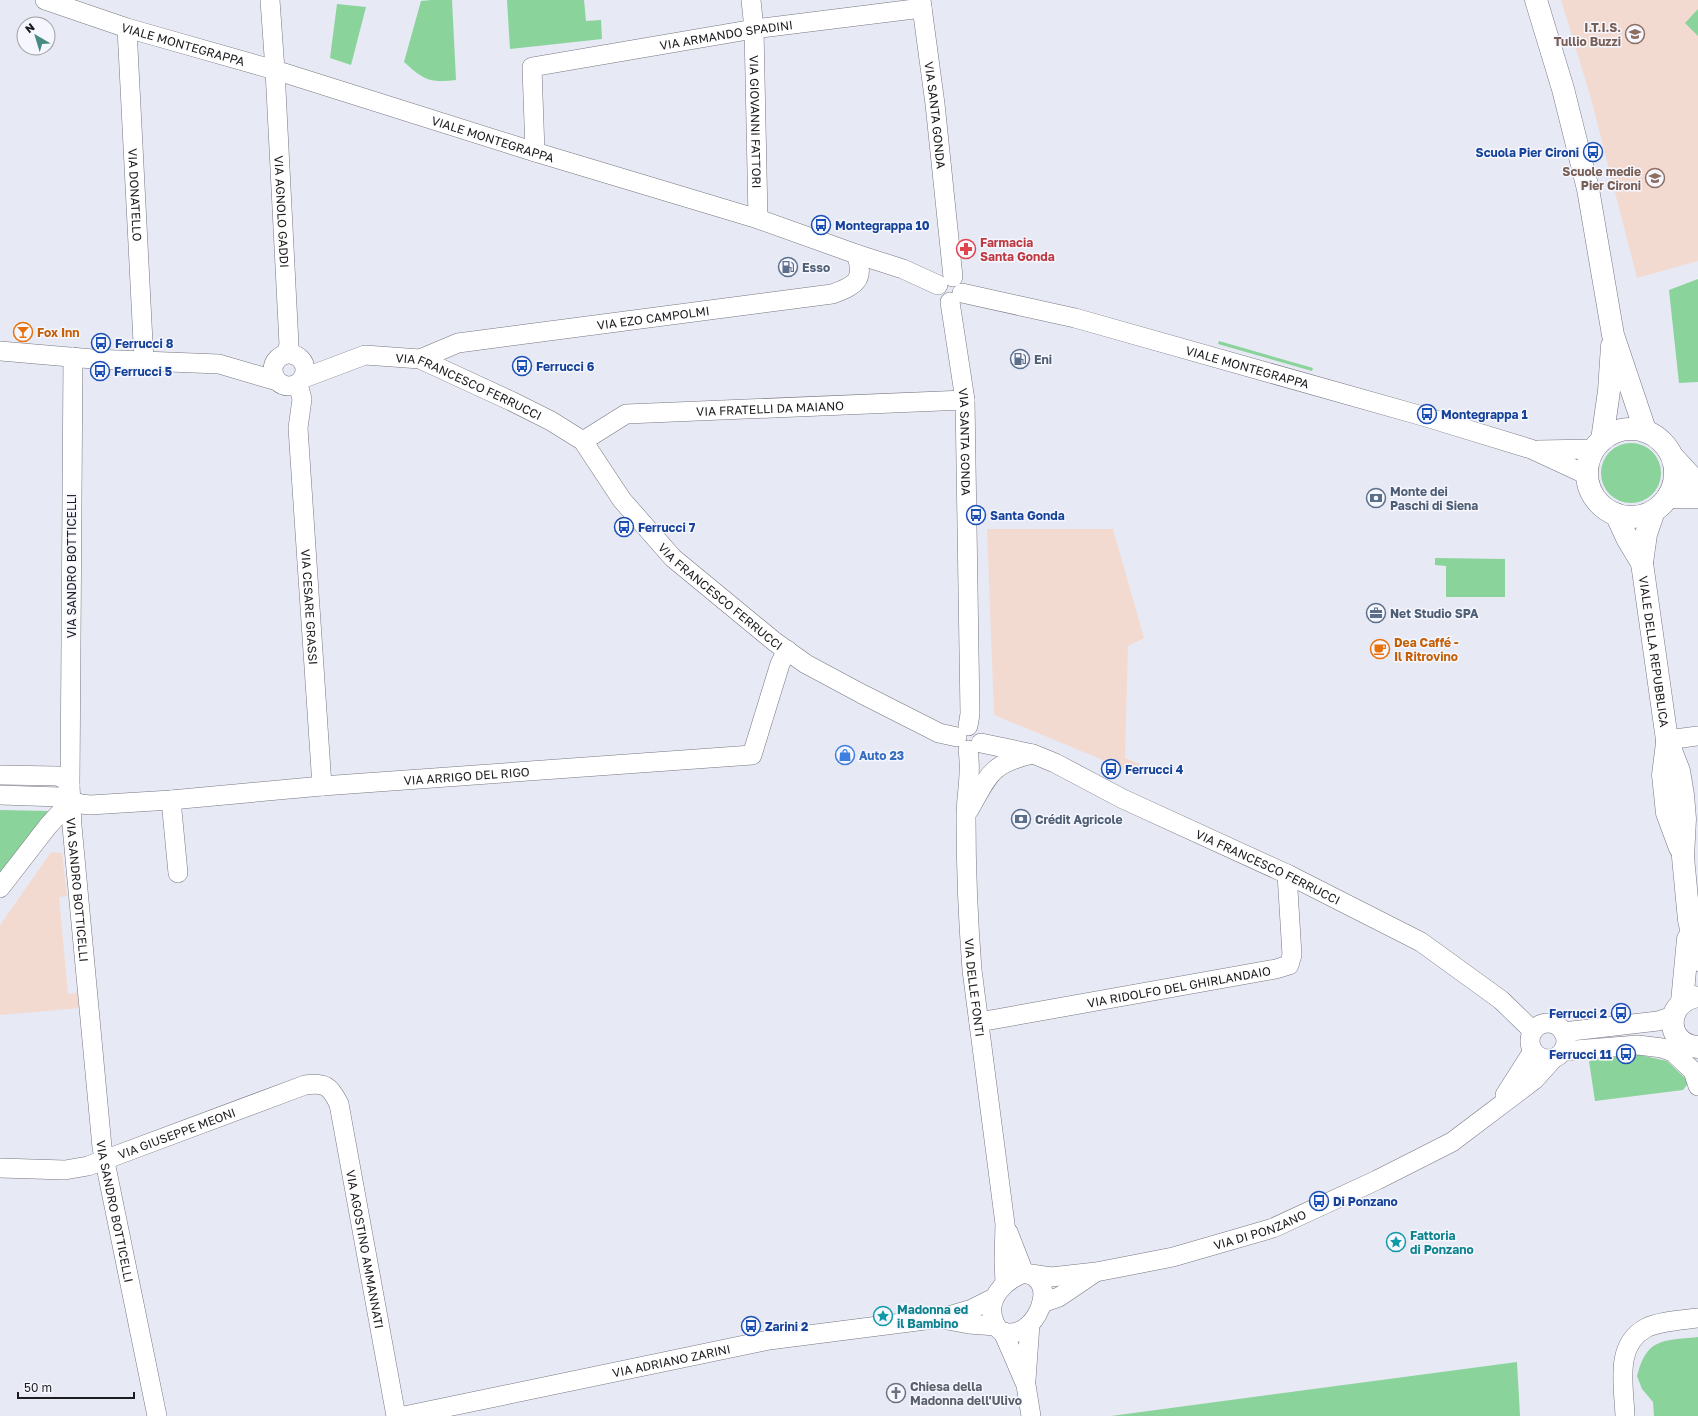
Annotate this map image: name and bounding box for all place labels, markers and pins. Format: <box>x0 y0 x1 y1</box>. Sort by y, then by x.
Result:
place label: I.T.I.S. Tullio Buzzi <box>1554 20 1621 49</box>
school or university icon: I.T.I.S. Tullio Buzzi <box>1624 23 1646 45</box>
bus stop icon: Scuola Pier Cironi <box>1582 141 1604 163</box>
place label: Scuola Pier Cironi <box>1476 145 1579 160</box>
place label: Scuole medie Pier Cironi <box>1562 164 1641 193</box>
school or university icon: Scuole medie Pier Cironi <box>1644 167 1666 189</box>
bus stop icon: Montegrappa 10 <box>810 214 832 236</box>
place label: Montegrappa 10 <box>835 218 930 233</box>
place label: Farmacia Santa Gonda <box>980 235 1055 264</box>
pharmacy icon: Farmacia Santa Gonda <box>955 238 977 260</box>
fuel station icon: Esso <box>777 256 799 278</box>
place label: Esso <box>802 260 830 275</box>
bar icon: Fox Inn <box>12 321 34 343</box>
place label: Fox Inn <box>37 325 80 340</box>
bus stop icon: Ferrucci 8 <box>90 332 112 354</box>
place label: Ferrucci 8 <box>115 336 174 351</box>
fuel station icon: Eni <box>1009 348 1031 370</box>
place label: Eni <box>1034 352 1052 367</box>
bus stop icon: Ferrucci 6 <box>511 355 533 377</box>
place label: Ferrucci 6 <box>536 359 595 374</box>
bus stop icon: Ferrucci 5 <box>89 360 111 382</box>
place label: Ferrucci 5 <box>114 364 172 379</box>
bus stop icon: Montegrappa 1 <box>1416 403 1438 425</box>
place label: Montegrappa 1 <box>1441 407 1528 422</box>
place label: Monte dei Paschi di Siena <box>1390 484 1478 513</box>
bank icon: Monte dei Paschi di Siena <box>1365 487 1387 509</box>
bus stop icon: Santa Gonda <box>965 504 987 526</box>
place label: Santa Gonda <box>990 508 1065 523</box>
bus stop icon: Ferrucci 7 <box>613 516 635 538</box>
place label: Ferrucci 7 <box>638 520 696 535</box>
office icon: Net Studio SPA <box>1365 602 1387 624</box>
place label: Net Studio SPA <box>1390 606 1479 621</box>
place label: Dea Caffé - Il Ritrovino <box>1394 635 1459 664</box>
cafe icon: Dea Caffé - Il Ritrovino <box>1369 638 1391 660</box>
shop icon: Auto 23 <box>834 744 856 766</box>
place label: Auto 23 <box>859 748 904 763</box>
bus stop icon: Ferrucci 4 <box>1100 758 1122 780</box>
place label: Ferrucci 4 <box>1125 762 1184 777</box>
bank icon: Crédit Agricole <box>1010 808 1032 830</box>
place label: Crédit Agricole <box>1035 812 1122 827</box>
bus stop icon: Ferrucci 2 <box>1610 1002 1632 1024</box>
place label: Ferrucci 2 <box>1549 1006 1607 1021</box>
bus stop icon: Ferrucci 11 <box>1615 1043 1637 1065</box>
place label: Ferrucci 11 <box>1549 1047 1612 1062</box>
bus stop icon: Di Ponzano <box>1308 1190 1330 1212</box>
place label: Di Ponzano <box>1333 1194 1398 1209</box>
place label: Fattoria di Ponzano <box>1410 1228 1474 1257</box>
place icon: Fattoria di Ponzano <box>1385 1231 1407 1253</box>
place label: Madonna ed il Bambino <box>897 1302 968 1331</box>
place icon: Madonna ed il Bambino <box>872 1305 894 1327</box>
bus stop icon: Zarini 2 <box>740 1315 762 1337</box>
place label: Zarini 2 <box>765 1319 808 1334</box>
place label: Chiesa della Madonna dell'Ulivo <box>910 1379 1022 1408</box>
church icon: Chiesa della Madonna dell'Ulivo <box>885 1382 907 1404</box>

